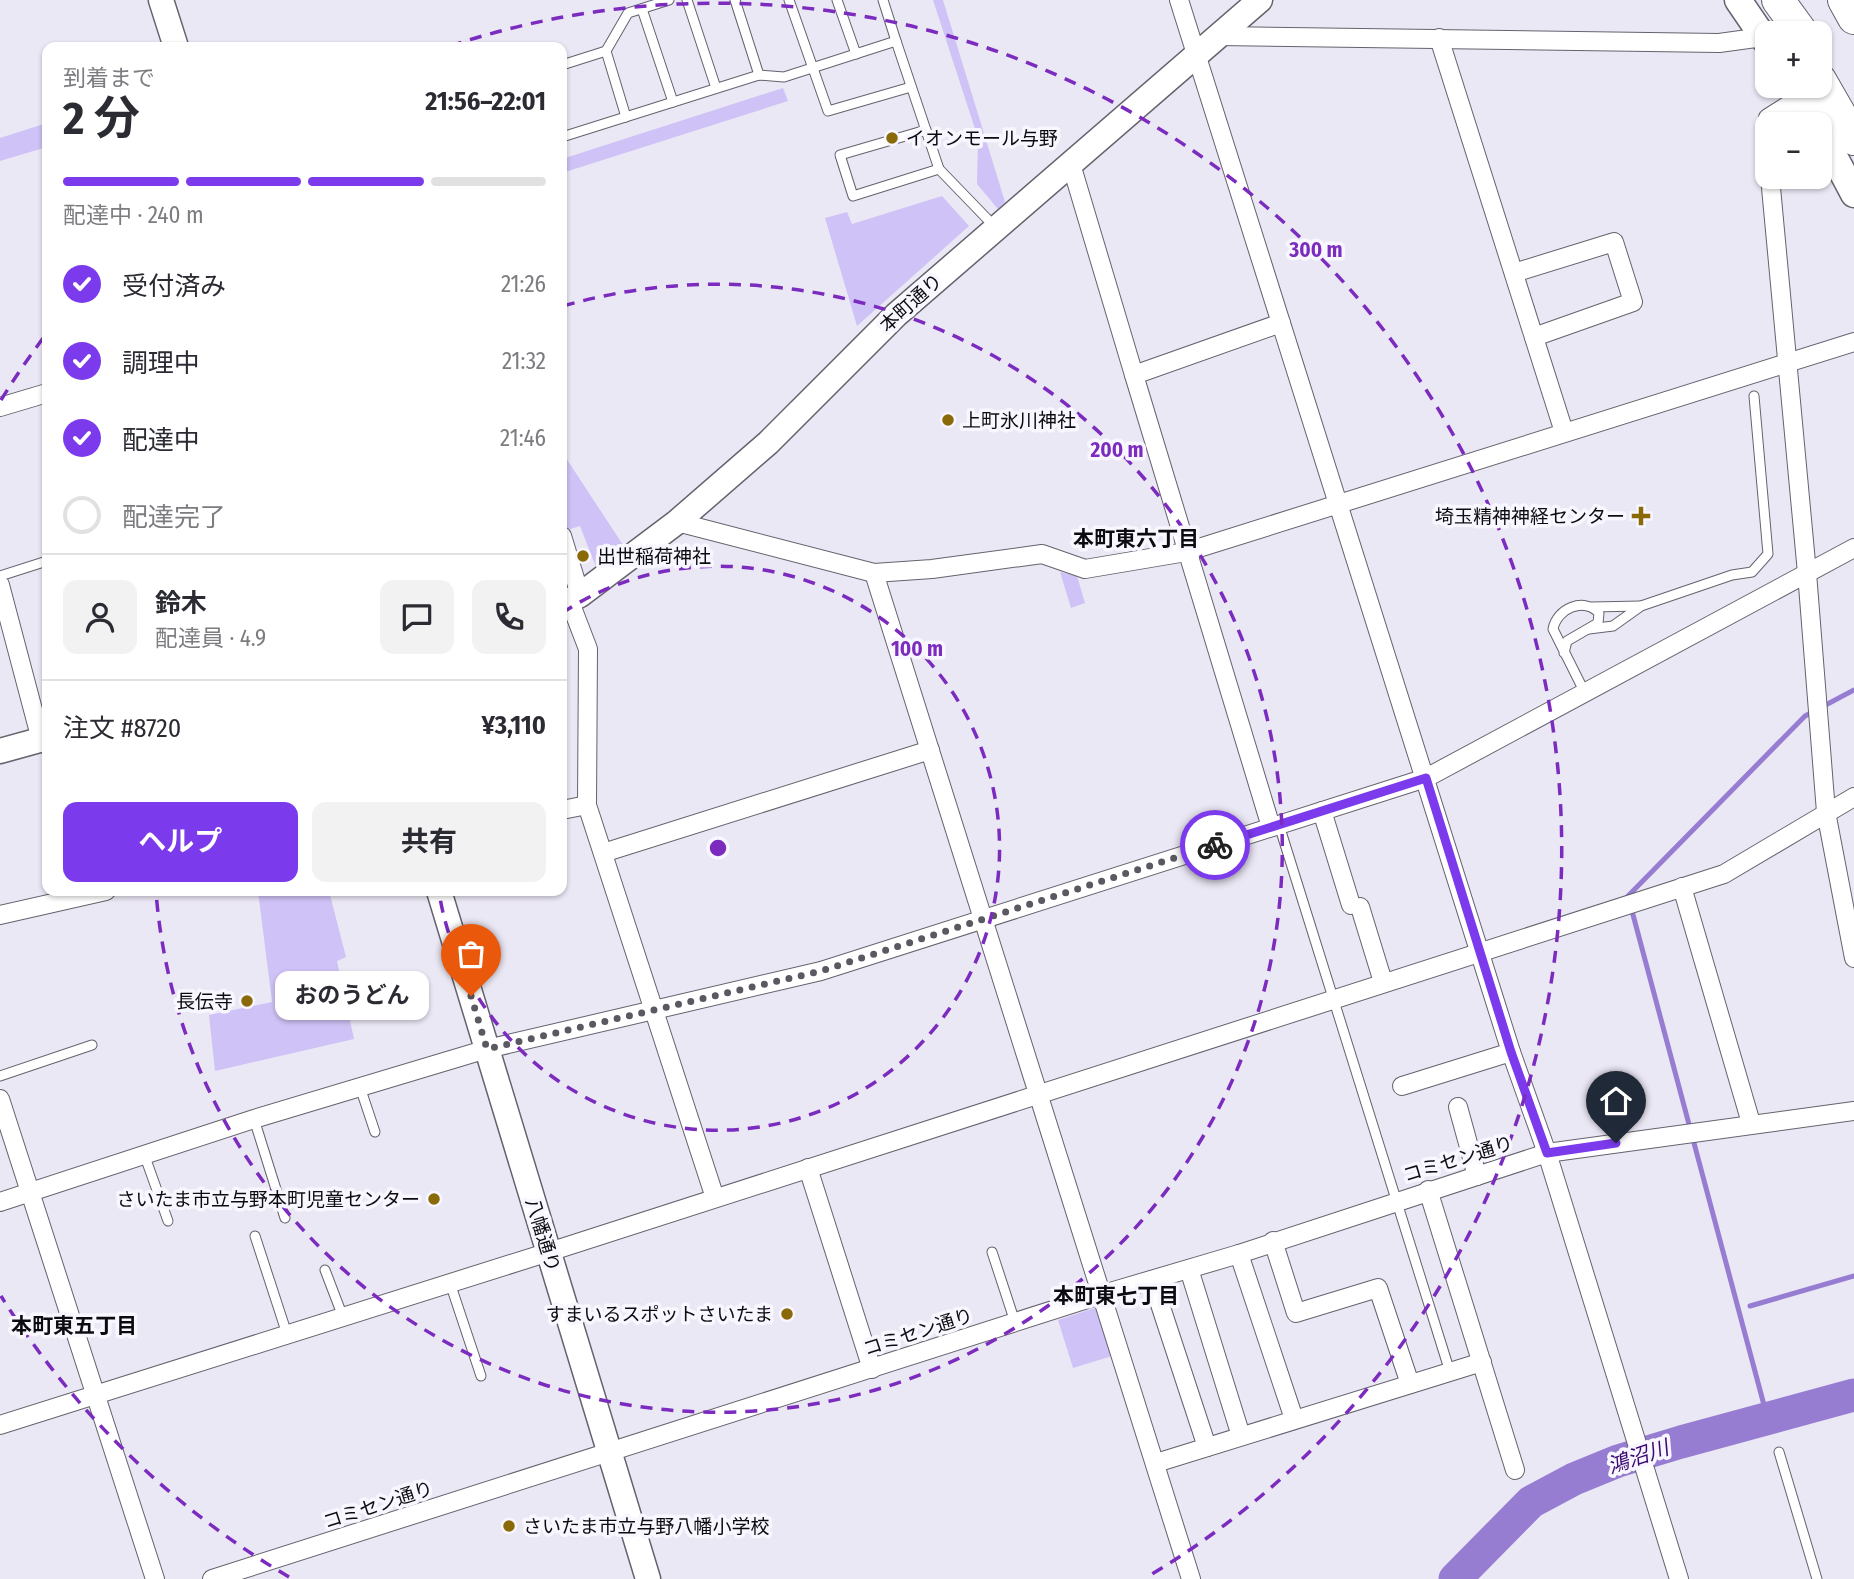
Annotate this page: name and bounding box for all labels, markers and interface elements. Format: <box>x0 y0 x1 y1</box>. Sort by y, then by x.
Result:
map controls <box>1755 21 1832 189</box>
button: + <box>1755 21 1832 98</box>
text: 到着まで <box>63 64 155 92</box>
text: 21:56–22:01 <box>425 86 546 117</box>
text: 2 分 <box>63 91 140 146</box>
button: − <box>1755 112 1832 189</box>
place label: イオンモール与野 <box>906 127 1058 150</box>
marker: イオンモール与野 <box>884 130 900 146</box>
text: 配達中 · 240 m <box>63 201 204 229</box>
text: 300 m <box>1288 237 1343 263</box>
icon: check <box>63 265 101 303</box>
street label: 本町通り <box>875 269 947 337</box>
text: 21:26 <box>501 270 546 298</box>
text: 受付済み <box>122 271 226 302</box>
icon: check <box>63 342 101 380</box>
text: 21:32 <box>502 347 546 375</box>
text: 調理中 <box>122 348 200 379</box>
place label: 上町氷川神社 <box>962 409 1076 432</box>
marker: 上町氷川神社 <box>940 412 956 428</box>
icon: check <box>63 419 101 457</box>
text: 21:46 <box>500 424 546 452</box>
text: 配達中 <box>122 425 200 456</box>
text: 200 m <box>1089 437 1144 463</box>
text: 配達完了 <box>122 502 226 533</box>
place label: 埼玉精神神経センター <box>1435 505 1625 528</box>
marker: 埼玉精神神経センター <box>1631 506 1651 526</box>
district label: 本町東六丁目 <box>1073 526 1199 552</box>
place label: 出世稲荷神社 <box>597 545 711 568</box>
marker: 出世稲荷神社 <box>575 548 591 564</box>
button: person <box>63 580 137 654</box>
button: chat <box>380 580 454 654</box>
button: phone <box>472 580 546 654</box>
text: 鈴木 <box>155 588 207 619</box>
text: 配達員 · 4.9 <box>155 624 266 652</box>
text: 100 m <box>891 636 943 662</box>
text: ¥3,110 <box>482 710 546 741</box>
text: 注文 #8720 <box>63 713 181 744</box>
button: ヘルプ <box>63 802 298 882</box>
button: 共有 <box>312 802 546 882</box>
courier <box>1180 810 1250 880</box>
icon: bike <box>1196 826 1234 864</box>
centre of rings <box>706 836 730 860</box>
pin <box>441 924 501 996</box>
icon: bag <box>452 935 490 973</box>
callout: おのうどん <box>275 972 429 1020</box>
text: おのうどん <box>295 981 410 1009</box>
place label: 長伝寺 <box>176 990 233 1013</box>
marker: 長伝寺 <box>239 993 255 1009</box>
pin <box>1586 1071 1646 1143</box>
icon: home <box>1597 1082 1635 1120</box>
street label: コミセン通り <box>1400 1131 1516 1187</box>
place label: さいたま市立与野本町児童センター <box>117 1188 420 1211</box>
marker: さいたま市立与野本町児童センター <box>426 1191 442 1207</box>
street label: 八幡通り <box>521 1195 565 1275</box>
district label: 本町東七丁目 <box>1053 1283 1179 1309</box>
place label: すまいるスポットさいたま <box>546 1303 773 1326</box>
street label: コミセン通り <box>860 1303 976 1361</box>
marker: すまいるスポットさいたま <box>779 1306 795 1322</box>
district label: 本町東五丁目 <box>11 1313 137 1339</box>
water label: 鴻沼川 <box>1604 1434 1674 1480</box>
street label: コミセン通り <box>320 1476 436 1534</box>
place label: さいたま市立与野八幡小学校 <box>523 1515 769 1538</box>
marker: さいたま市立与野八幡小学校 <box>501 1518 517 1534</box>

